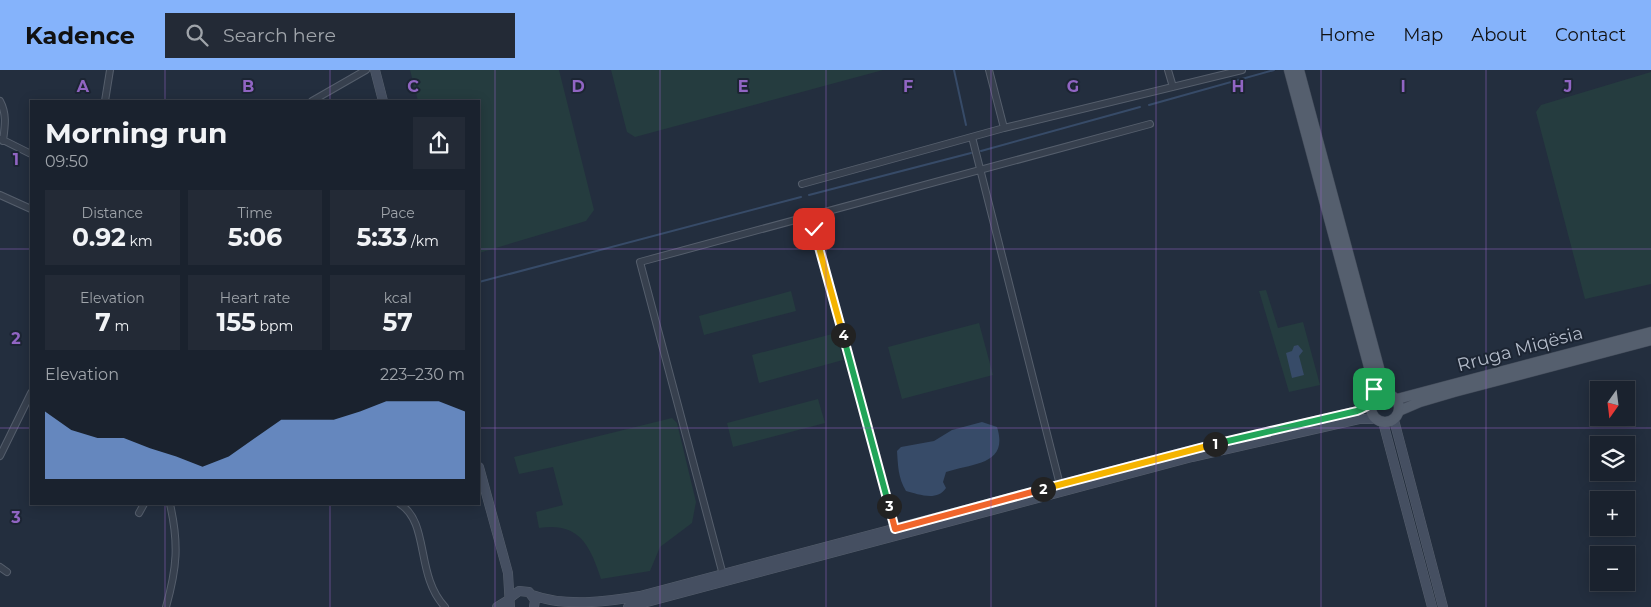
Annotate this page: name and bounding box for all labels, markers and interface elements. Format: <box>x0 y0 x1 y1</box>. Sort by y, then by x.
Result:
search box <box>165 13 515 58</box>
text: Kadence <box>25 21 135 50</box>
icon: search <box>183 21 211 49</box>
text: Search here <box>223 24 336 47</box>
text: Home <box>1319 24 1375 46</box>
text: Map <box>1403 24 1443 46</box>
text: About <box>1471 24 1527 46</box>
text: Contact <box>1555 24 1626 46</box>
text: A <box>76 77 90 96</box>
text: B <box>242 77 254 96</box>
text: C <box>407 77 419 96</box>
text: D <box>571 77 585 96</box>
text: E <box>738 77 748 96</box>
text: F <box>903 77 913 96</box>
text: G <box>1067 77 1079 96</box>
text: H <box>1232 77 1244 96</box>
text: I <box>1400 77 1406 96</box>
text: J <box>1563 77 1572 96</box>
text: Morning run <box>45 116 227 150</box>
button: share <box>413 117 465 169</box>
text: 1 <box>13 150 19 169</box>
text: 09:50 <box>45 152 88 171</box>
text: Distance <box>82 204 143 222</box>
text: Time <box>237 204 273 222</box>
text: Pace <box>381 204 415 222</box>
pin <box>793 208 835 250</box>
icon: check <box>800 215 828 243</box>
text: 0.92 <box>72 222 126 252</box>
text: 5:06 <box>228 222 282 252</box>
text: 5:33 <box>356 222 407 252</box>
text: km <box>126 232 153 250</box>
text: /km <box>407 232 439 250</box>
text: Elevation <box>80 289 145 307</box>
text: Heart rate <box>220 289 290 307</box>
text: kcal <box>384 289 412 307</box>
text: 7 <box>95 307 111 337</box>
text: 155 <box>217 307 256 337</box>
text: 57 <box>383 307 413 337</box>
text: m <box>111 317 129 335</box>
text: bpm <box>256 317 293 335</box>
pin: 4 <box>830 322 856 348</box>
street label: Rruga Miqësia <box>1455 322 1585 376</box>
text: 4 <box>839 326 848 344</box>
text: 2 <box>11 329 21 348</box>
text: Elevation <box>45 365 119 384</box>
text: 223–230 m <box>380 365 465 384</box>
pin <box>1353 368 1395 410</box>
icon: arrive <box>1360 375 1388 403</box>
north arrow <box>1590 381 1635 426</box>
map controls <box>1590 381 1635 591</box>
pin: 1 <box>1202 432 1228 456</box>
text: 1 <box>1213 435 1218 453</box>
button: layers <box>1590 436 1635 481</box>
pin: 2 <box>1030 476 1056 502</box>
text: 2 <box>1039 480 1048 498</box>
button: + <box>1590 491 1635 536</box>
pin: 3 <box>876 494 902 518</box>
text: 3 <box>885 497 894 515</box>
text: 3 <box>10 508 21 527</box>
button: − <box>1590 546 1635 591</box>

